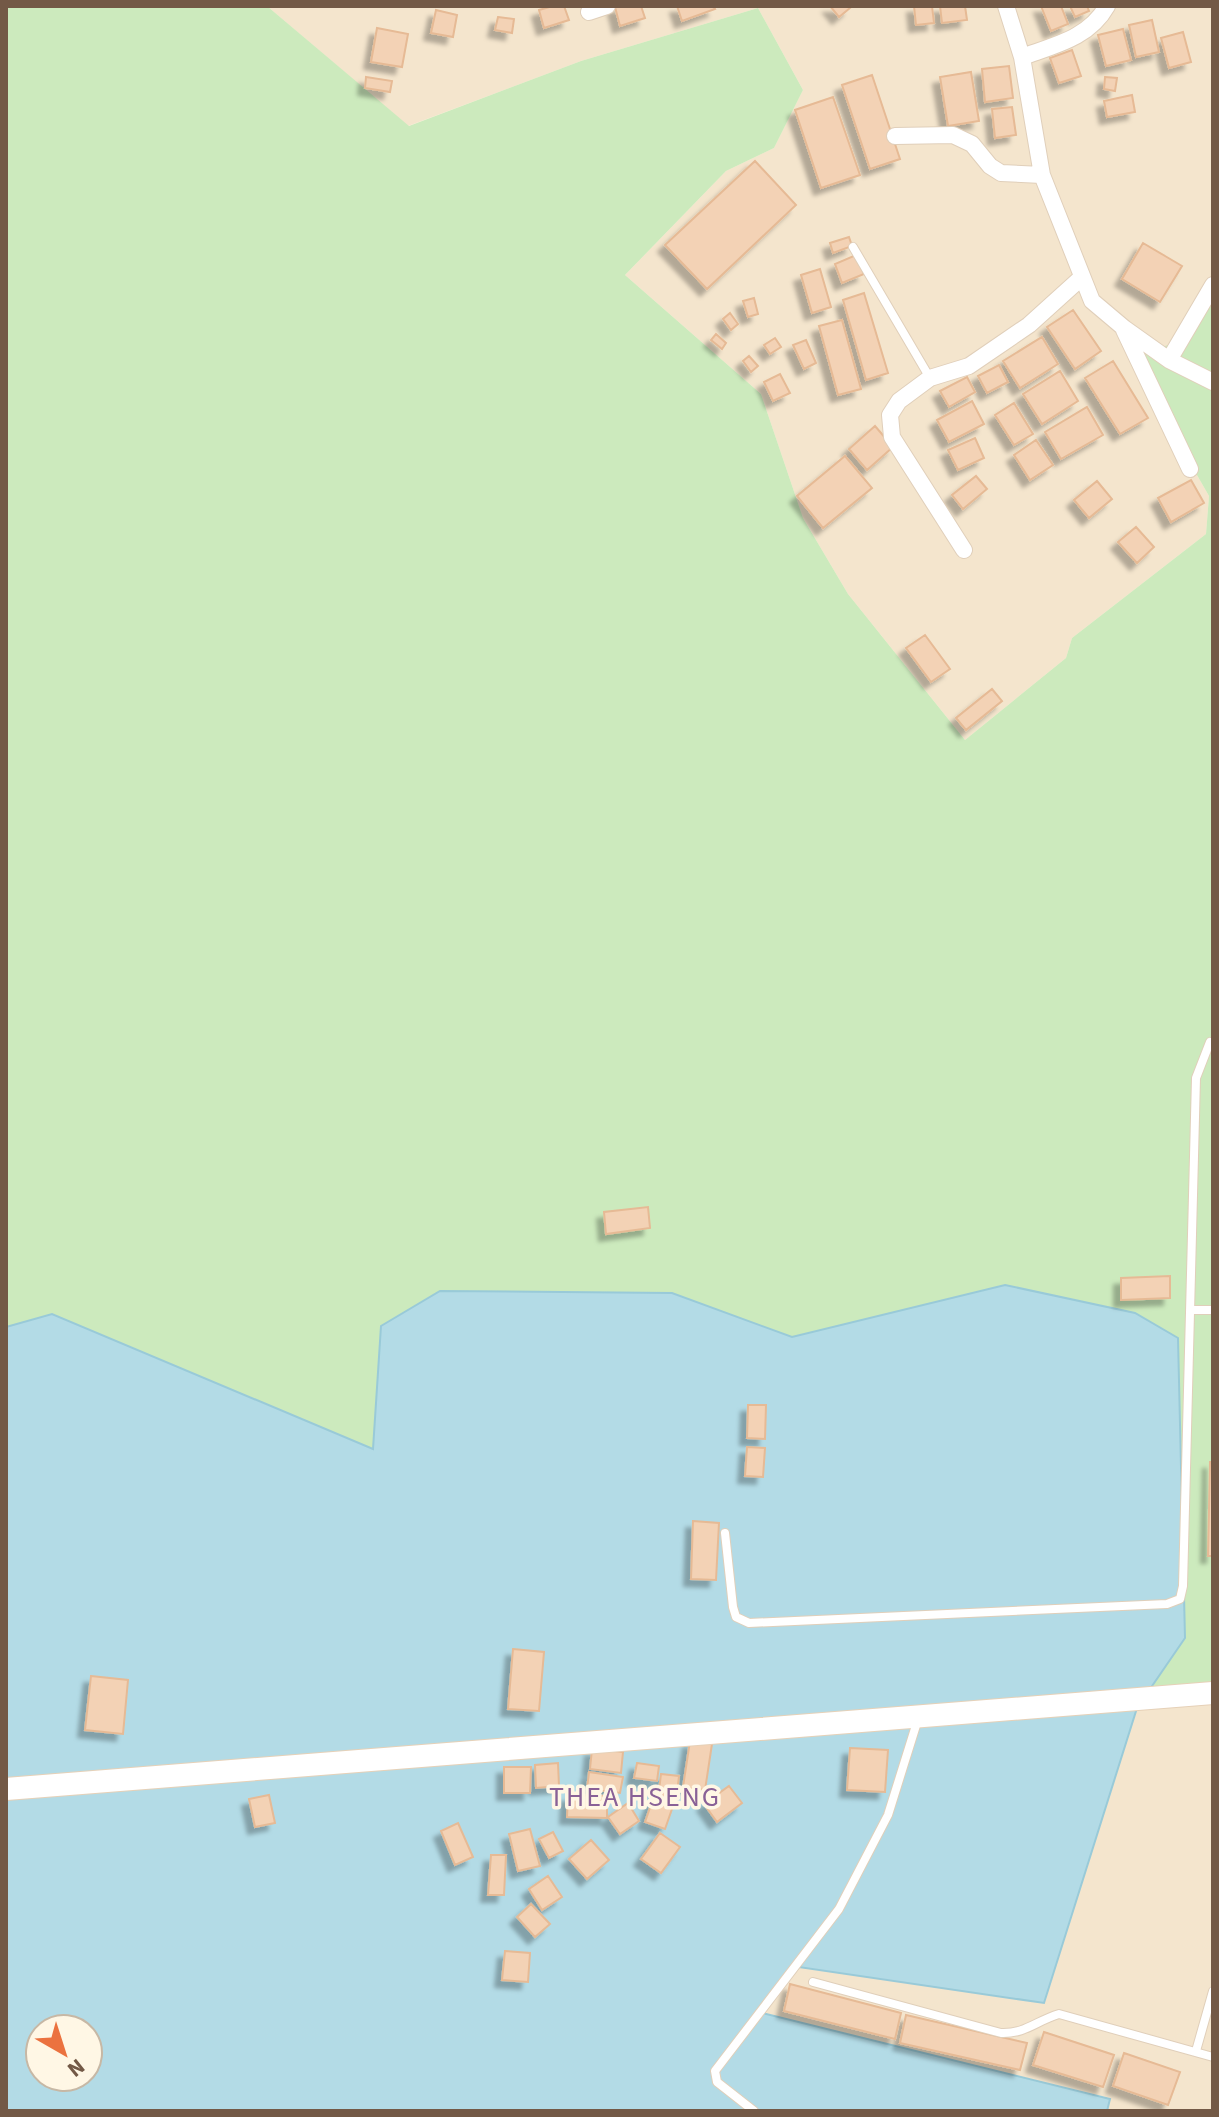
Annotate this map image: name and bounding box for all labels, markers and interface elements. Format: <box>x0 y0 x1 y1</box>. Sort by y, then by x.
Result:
district label: THEA HSENG <box>549 1777 721 1817</box>
north arrow <box>24 2013 104 2093</box>
text: N <box>60 2051 92 2085</box>

